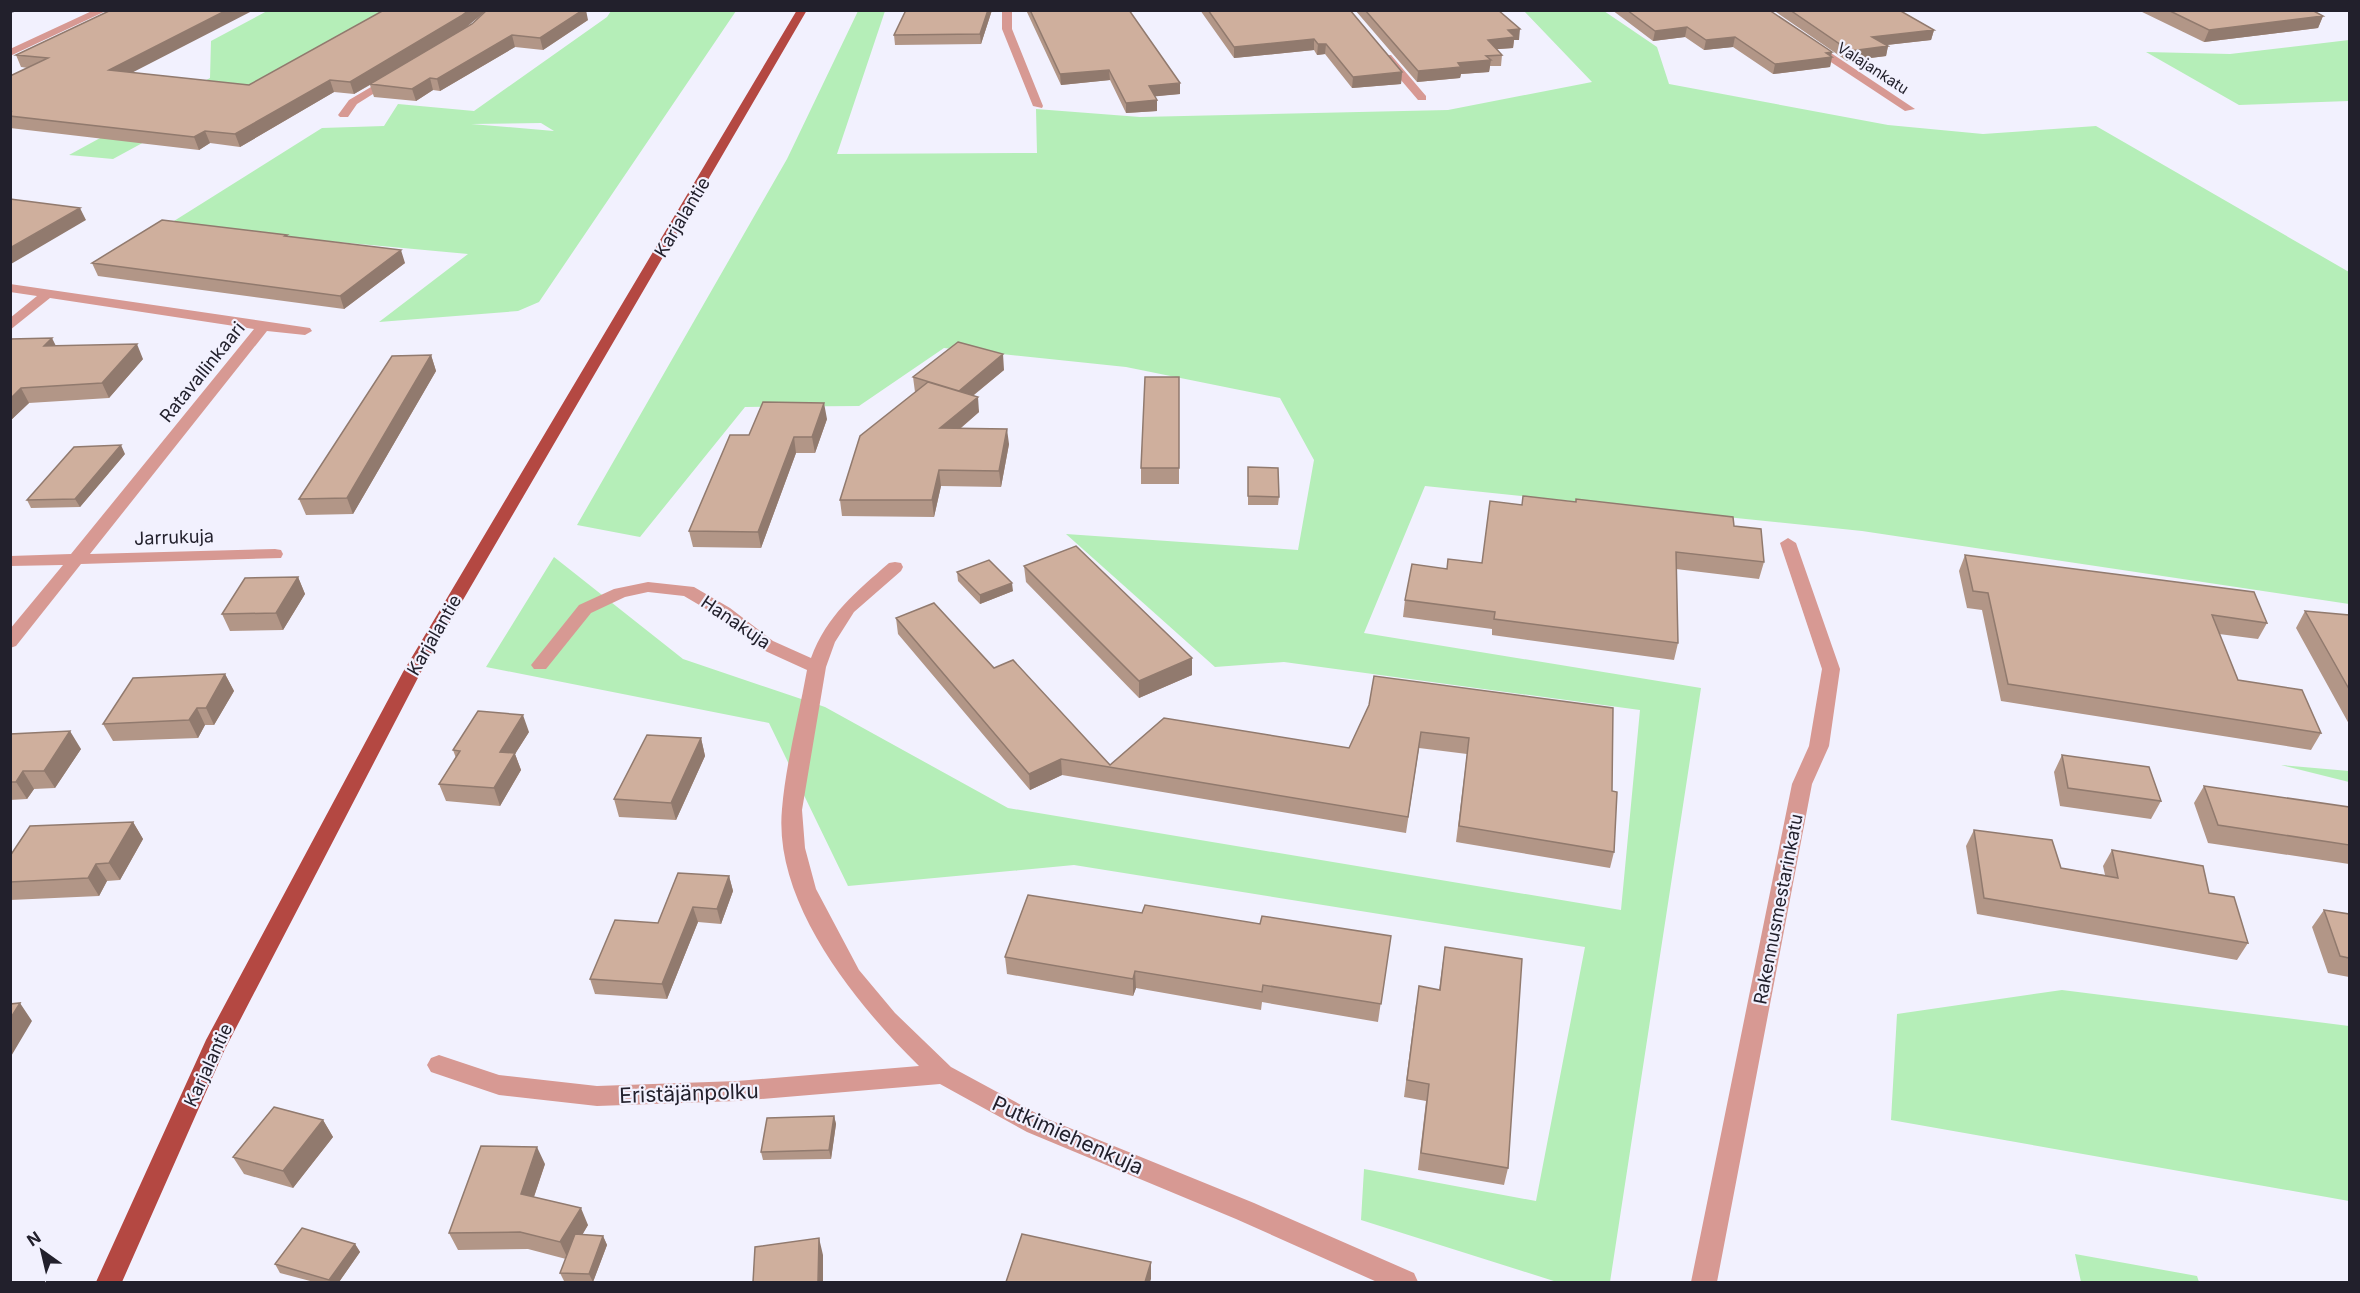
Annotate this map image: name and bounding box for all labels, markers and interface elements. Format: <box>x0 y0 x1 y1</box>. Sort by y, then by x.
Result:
street label: Valajankatu <box>1834 38 1912 98</box>
street label: Karjalantie <box>650 173 714 261</box>
street label: Ratavallinkaari <box>155 318 249 426</box>
street label: Jarrukuja <box>134 525 214 549</box>
street label: Karjalantie <box>403 591 465 679</box>
street label: Hanakuja <box>697 591 775 653</box>
street label: Rakennusmestarinkatu <box>1749 812 1807 1006</box>
street label: Karjalantie <box>180 1020 236 1110</box>
street label: Eristäjänpolku <box>619 1078 759 1108</box>
street label: Putkimiehenkuja <box>988 1090 1148 1180</box>
north arrow <box>12 1221 72 1281</box>
text: N <box>23 1227 44 1250</box>

